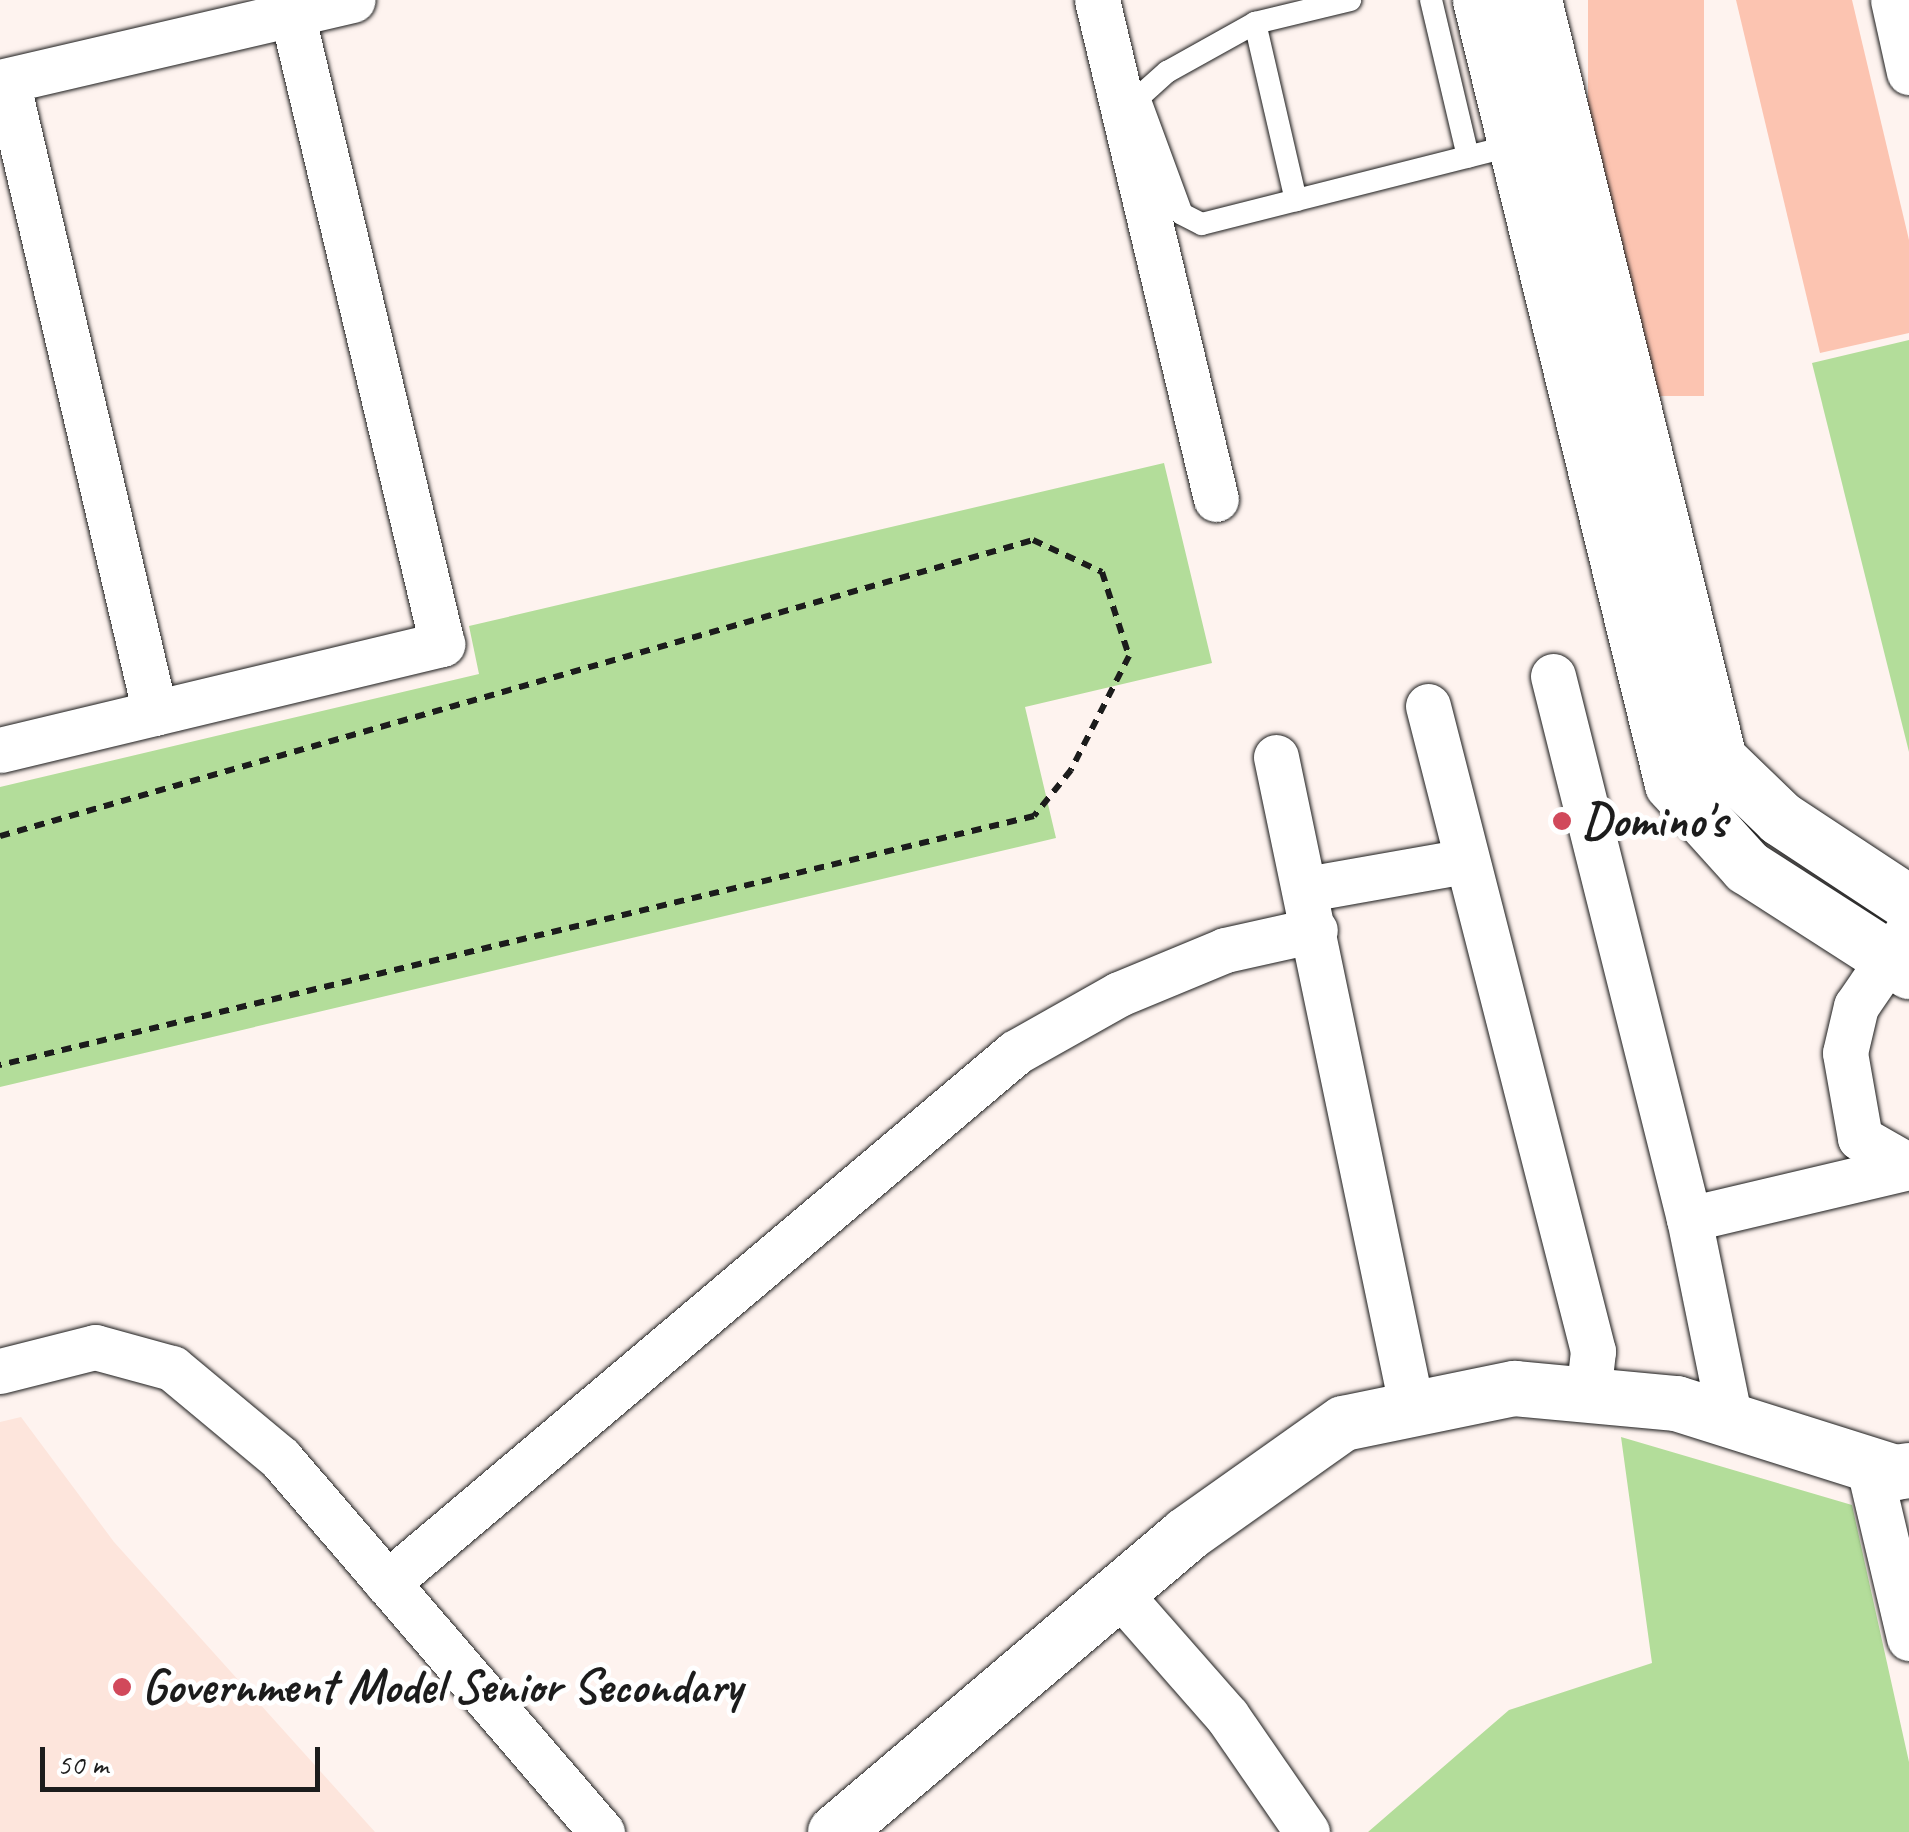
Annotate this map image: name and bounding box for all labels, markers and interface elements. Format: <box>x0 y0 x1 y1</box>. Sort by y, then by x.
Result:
place label: Domino's <box>1582 792 1727 850</box>
marker: Domino's <box>1551 810 1573 832</box>
place label: Government Model Senior Secondary <box>142 1658 741 1716</box>
marker: Government Model Senior Secondary <box>111 1676 133 1698</box>
scale bar <box>45 1727 325 1789</box>
text: 50 m <box>57 1745 108 1783</box>

